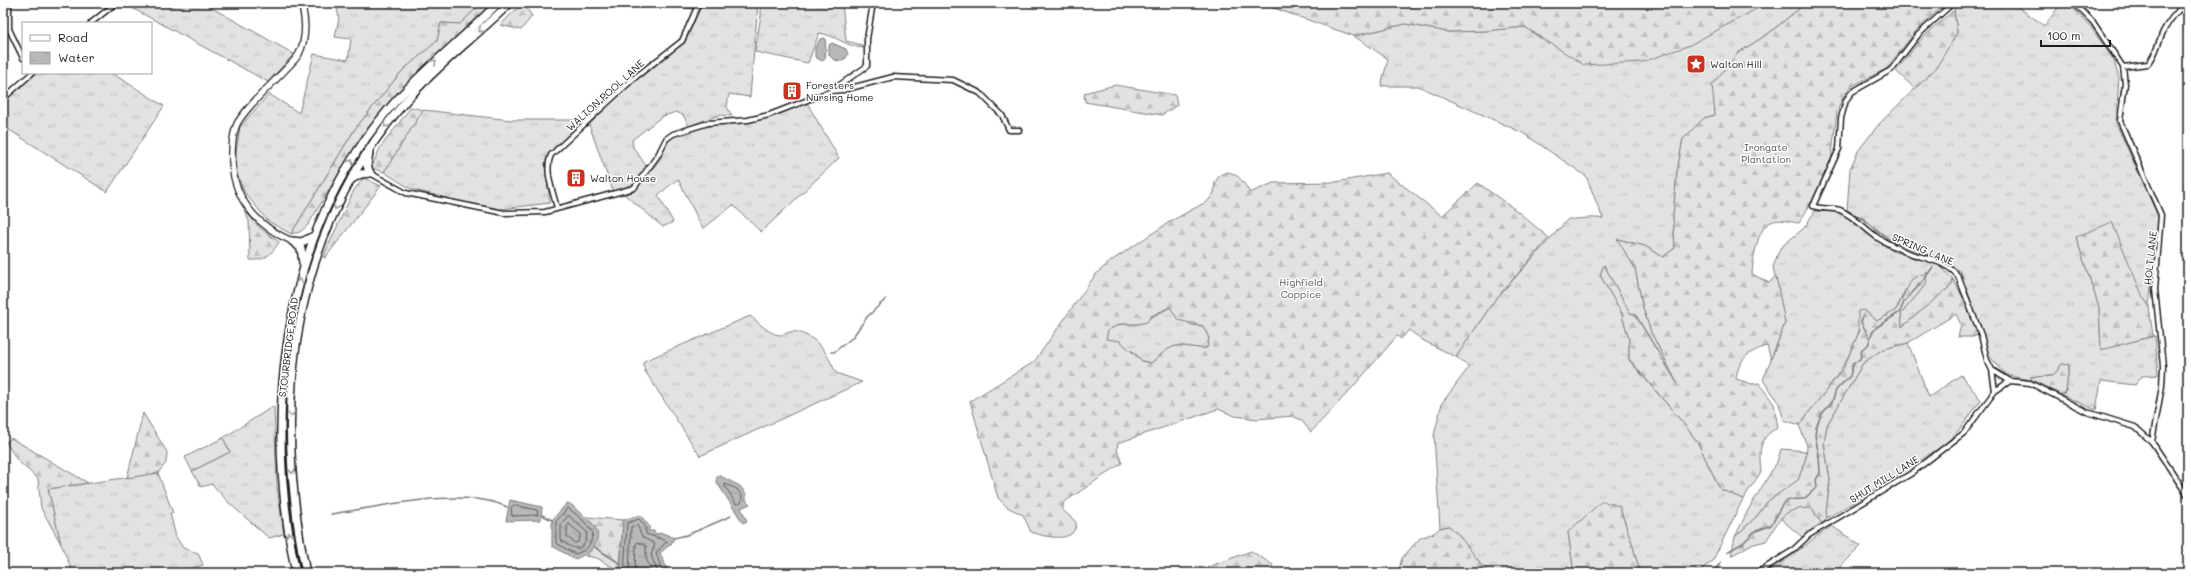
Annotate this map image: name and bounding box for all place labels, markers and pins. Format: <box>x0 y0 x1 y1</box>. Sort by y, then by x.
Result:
place icon: Walton Hill <box>1685 53 1707 75</box>
place label: Walton Hill <box>1710 57 1762 71</box>
place label: Foresters Nursing Home <box>806 78 874 104</box>
building icon: Foresters Nursing Home <box>781 80 803 102</box>
building icon: Walton House <box>565 167 587 189</box>
place label: Walton House <box>590 171 656 185</box>

